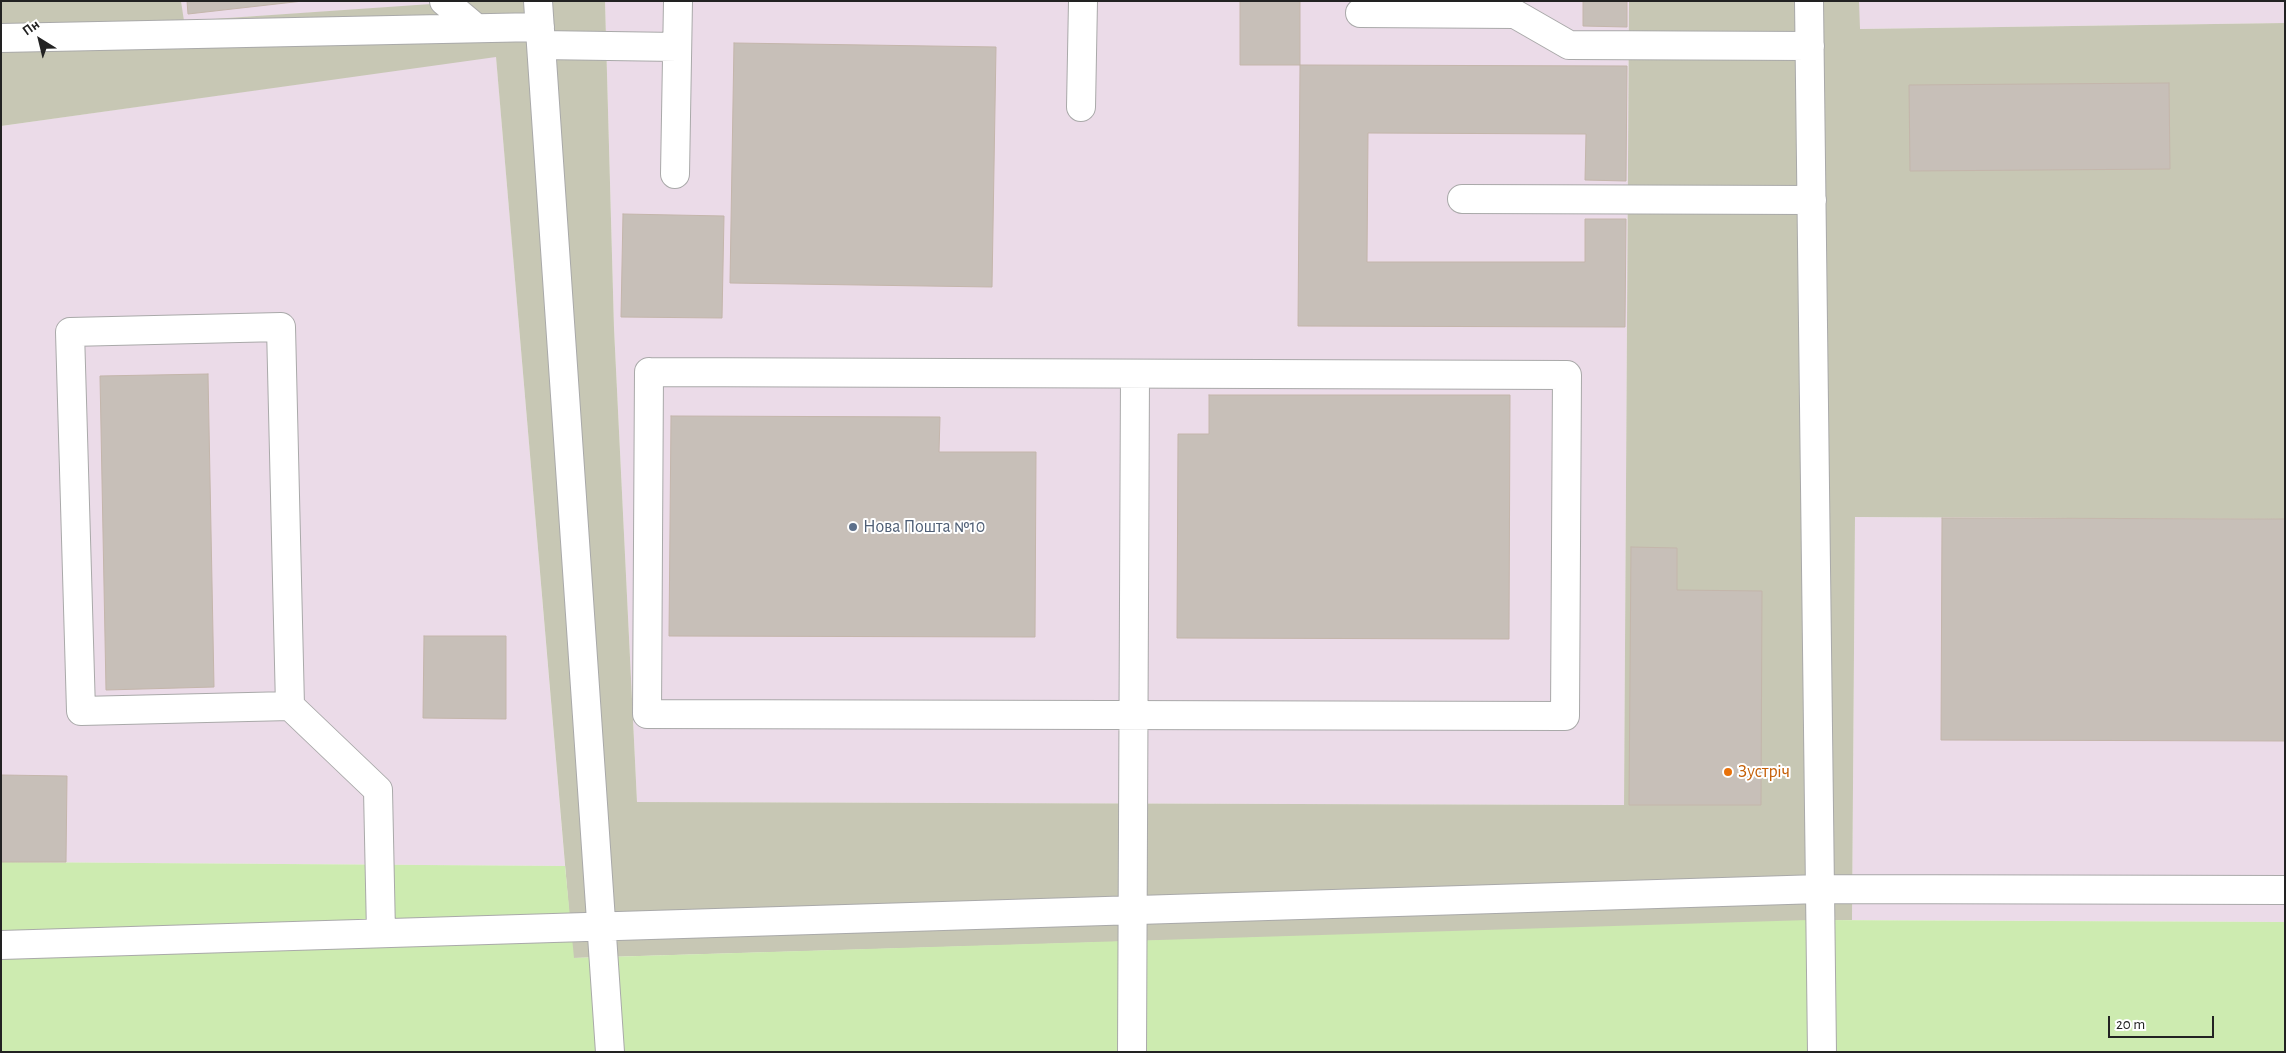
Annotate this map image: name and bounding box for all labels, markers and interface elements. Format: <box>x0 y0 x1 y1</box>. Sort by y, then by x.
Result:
north arrow <box>15 15 65 65</box>
text: Пн <box>20 17 42 39</box>
place label: Нова Пошта №10 <box>863 516 985 538</box>
marker: Нова Пошта №10 <box>847 521 859 533</box>
place label: Зустріч <box>1738 761 1790 783</box>
marker: Зустріч <box>1722 766 1734 778</box>
scale bar <box>2111 1006 2217 1038</box>
text: 20 m <box>2116 1017 2145 1032</box>

